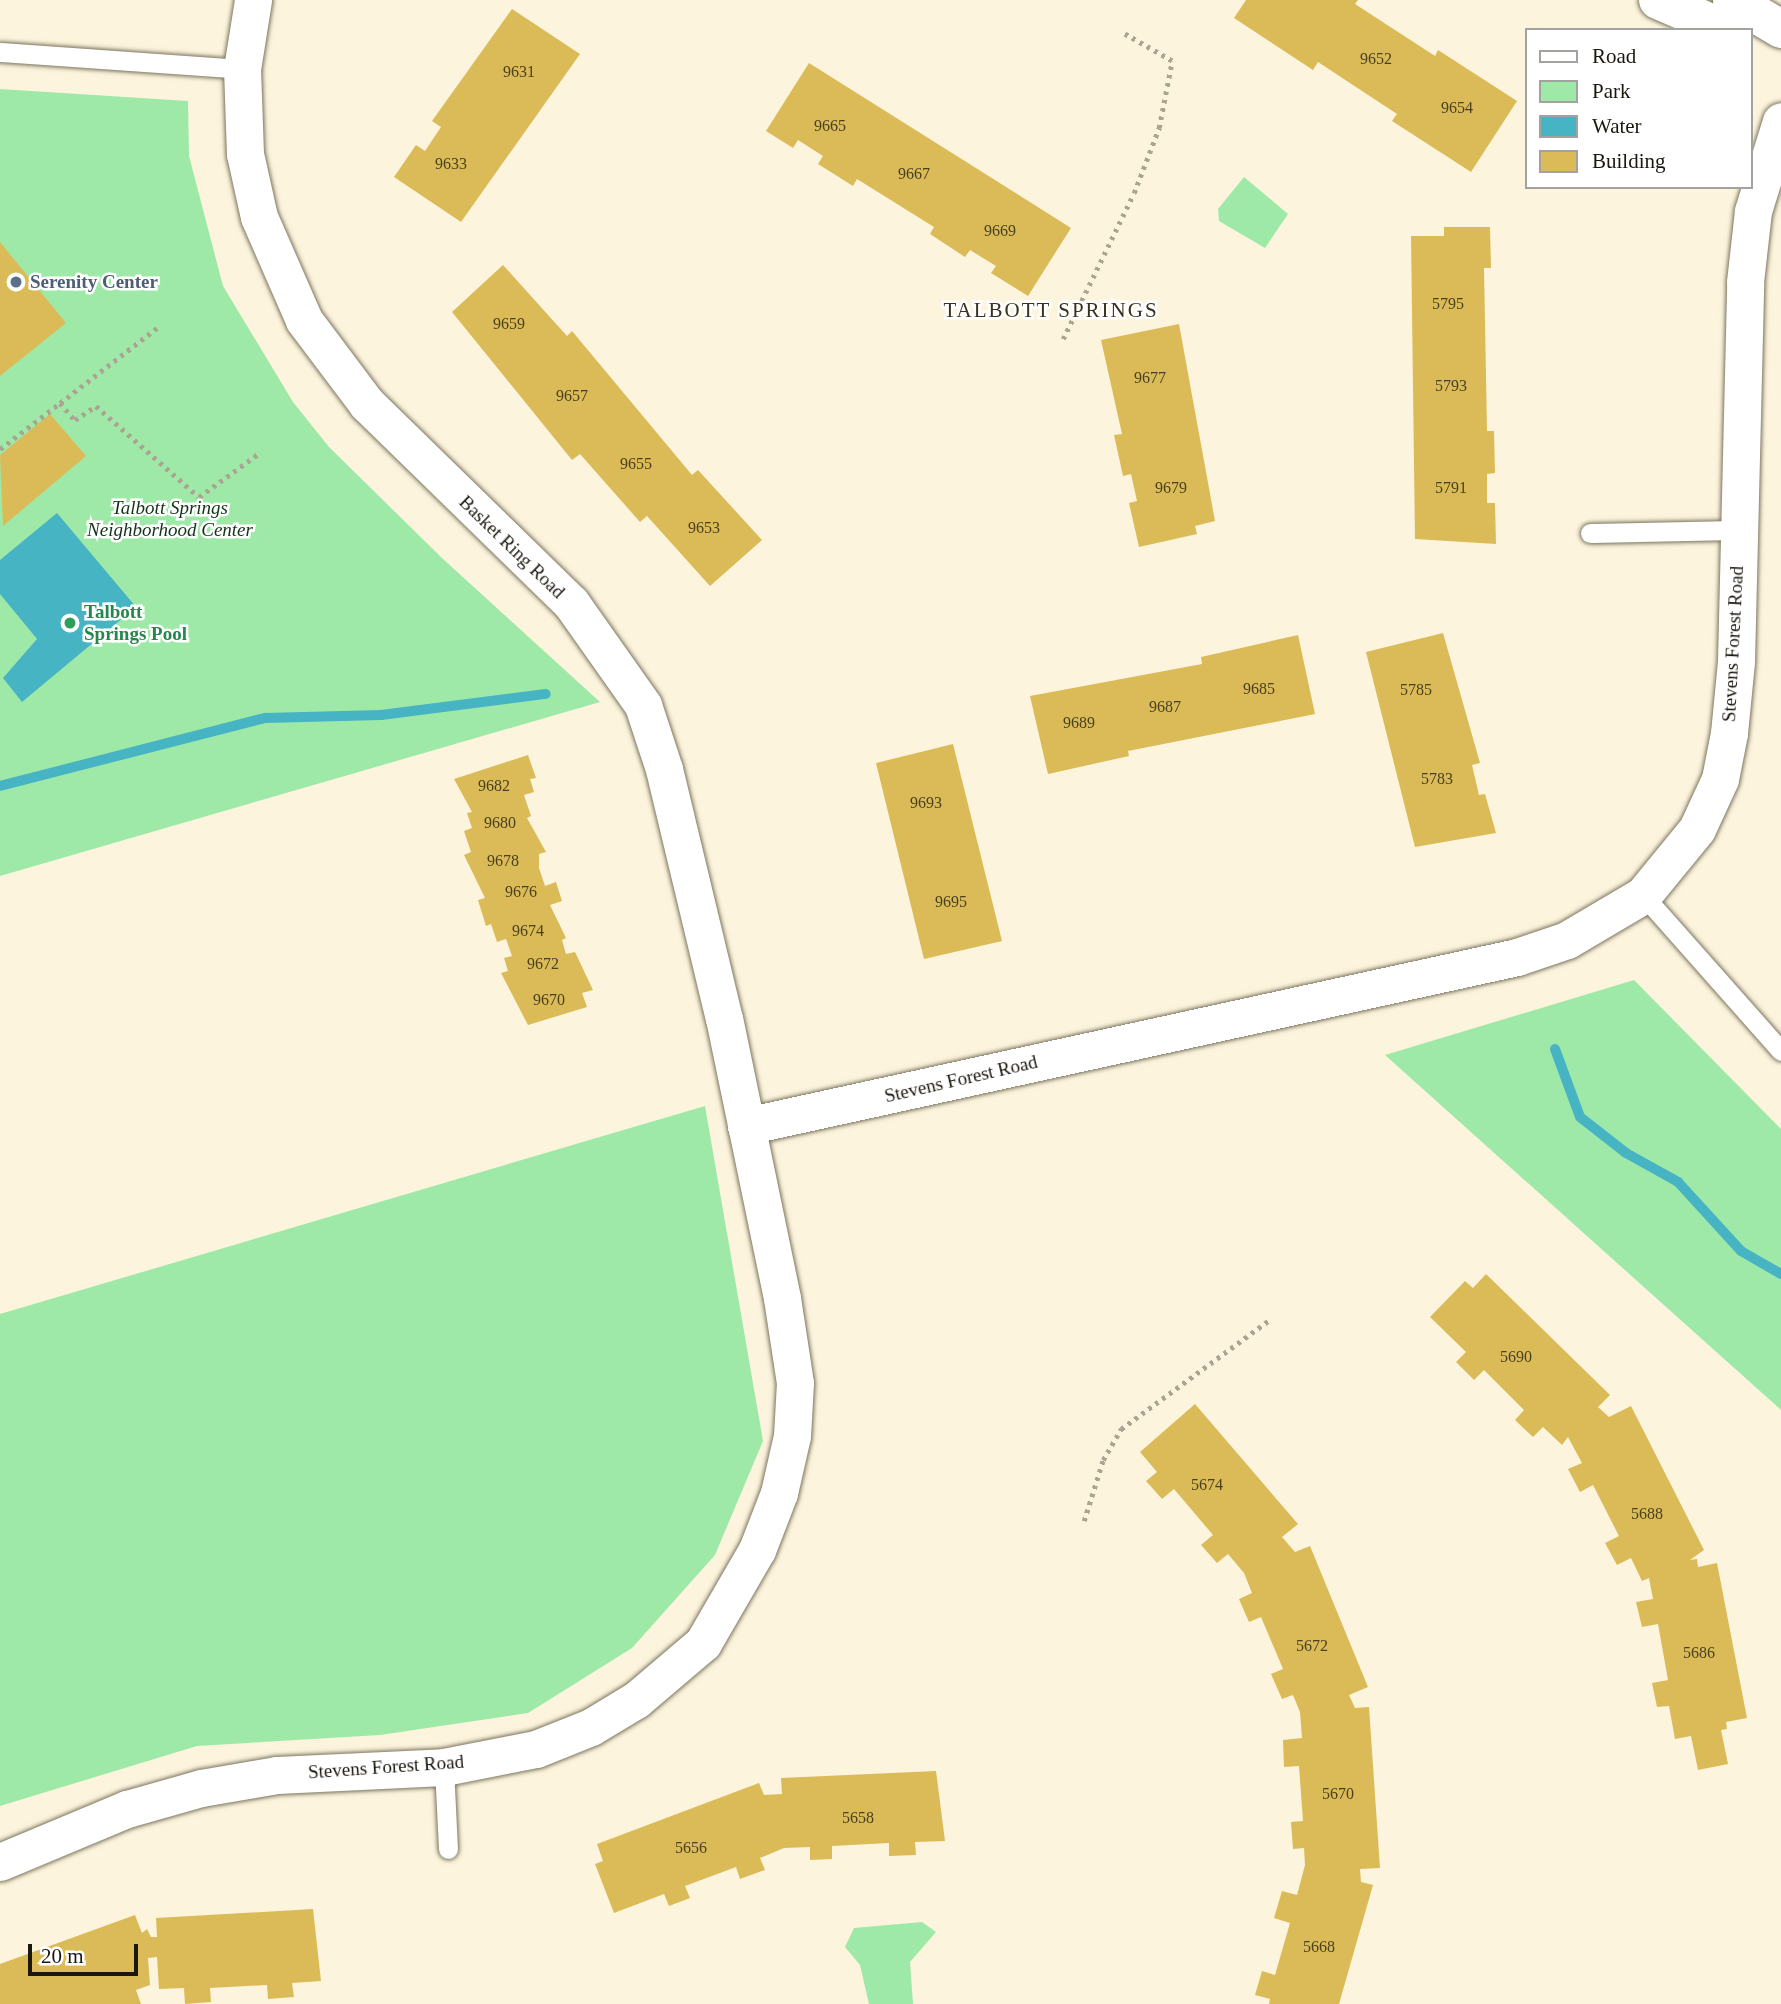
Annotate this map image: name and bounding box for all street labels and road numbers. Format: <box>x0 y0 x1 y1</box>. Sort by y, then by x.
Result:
street label: Basket Ring Road <box>454 491 570 603</box>
street label: Stevens Forest Road <box>1718 565 1748 723</box>
street label: Stevens Forest Road <box>882 1050 1040 1108</box>
street label: Stevens Forest Road <box>307 1750 465 1784</box>

